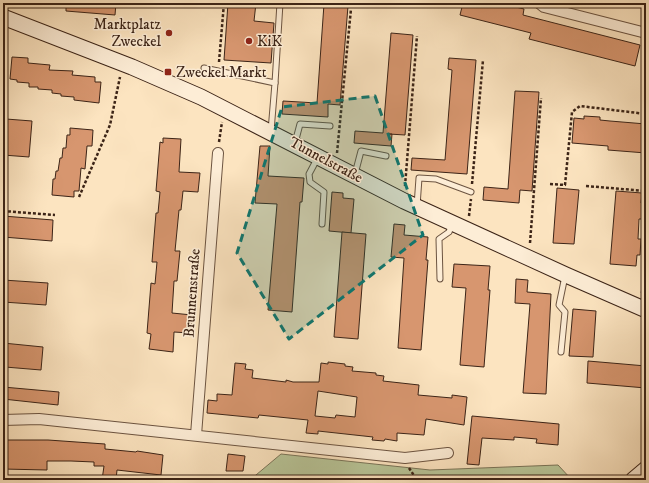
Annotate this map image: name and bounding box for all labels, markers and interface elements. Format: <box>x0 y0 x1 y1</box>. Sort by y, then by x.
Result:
place label: Marktplatz Zweckel <box>94 15 161 51</box>
marker: Marktplatz Zweckel <box>164 28 174 38</box>
place label: KiK <box>257 32 282 51</box>
marker: KiK <box>244 36 254 46</box>
place label: Zweckel Markt <box>176 63 267 82</box>
marker: Zweckel Markt <box>163 67 173 77</box>
street label: Tunnelstraße <box>286 133 366 187</box>
street label: Brunnenstraße <box>179 248 205 338</box>

